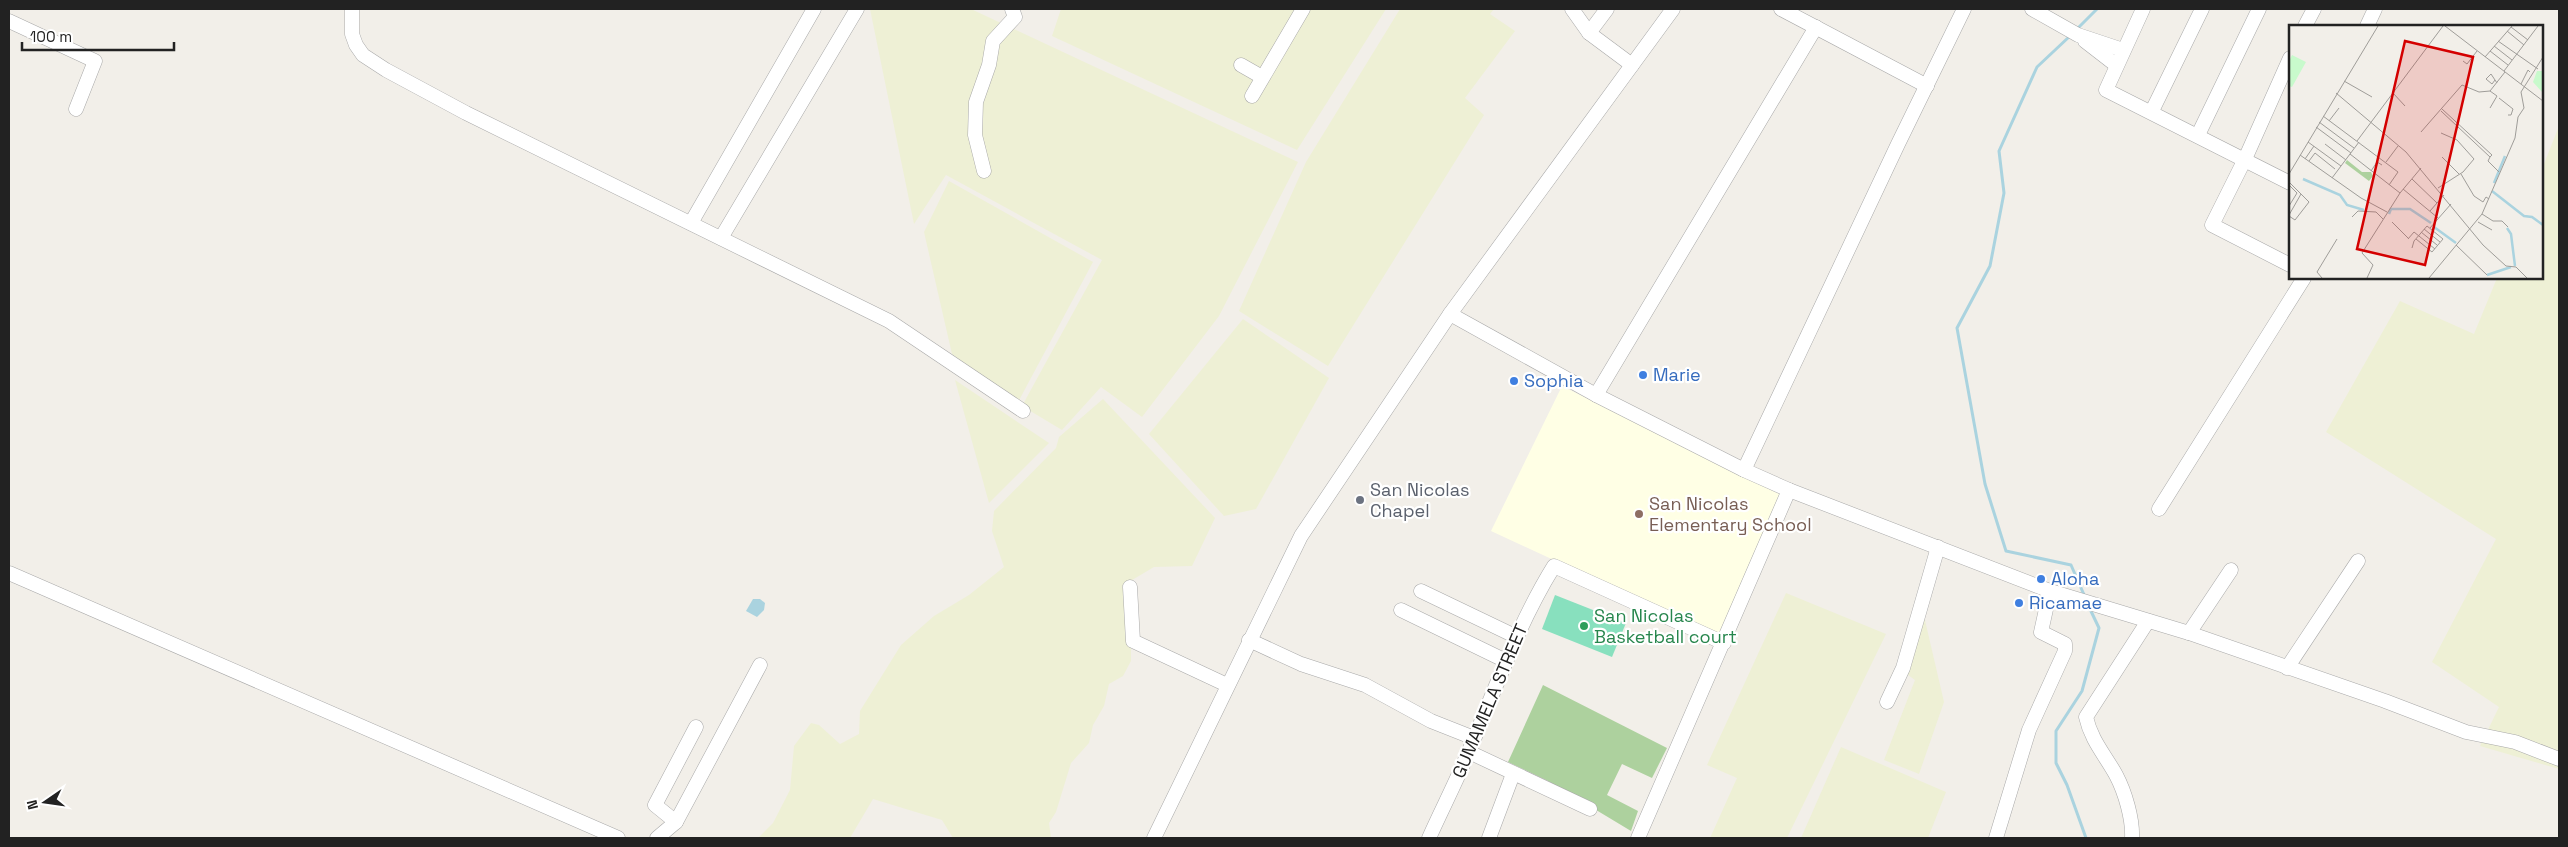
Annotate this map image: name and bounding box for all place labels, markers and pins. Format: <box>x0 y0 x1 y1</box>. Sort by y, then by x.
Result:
place label: Marie <box>1653 363 1701 386</box>
place label: Sophia <box>1524 369 1584 392</box>
marker: Marie <box>1637 369 1649 381</box>
marker: Sophia <box>1508 375 1520 387</box>
place label: San Nicolas Chapel <box>1370 478 1469 522</box>
place label: San Nicolas Elementary School <box>1649 492 1812 536</box>
marker: San Nicolas Chapel <box>1354 494 1366 506</box>
marker: San Nicolas Elementary School <box>1633 508 1645 520</box>
place label: Aloha <box>2051 567 2099 590</box>
marker: Aloha <box>2035 573 2047 585</box>
place label: Ricamae <box>2029 591 2102 614</box>
marker: Ricamae <box>2013 597 2025 609</box>
place label: San Nicolas Basketball court <box>1594 604 1737 648</box>
marker: San Nicolas Basketball court <box>1578 620 1590 632</box>

